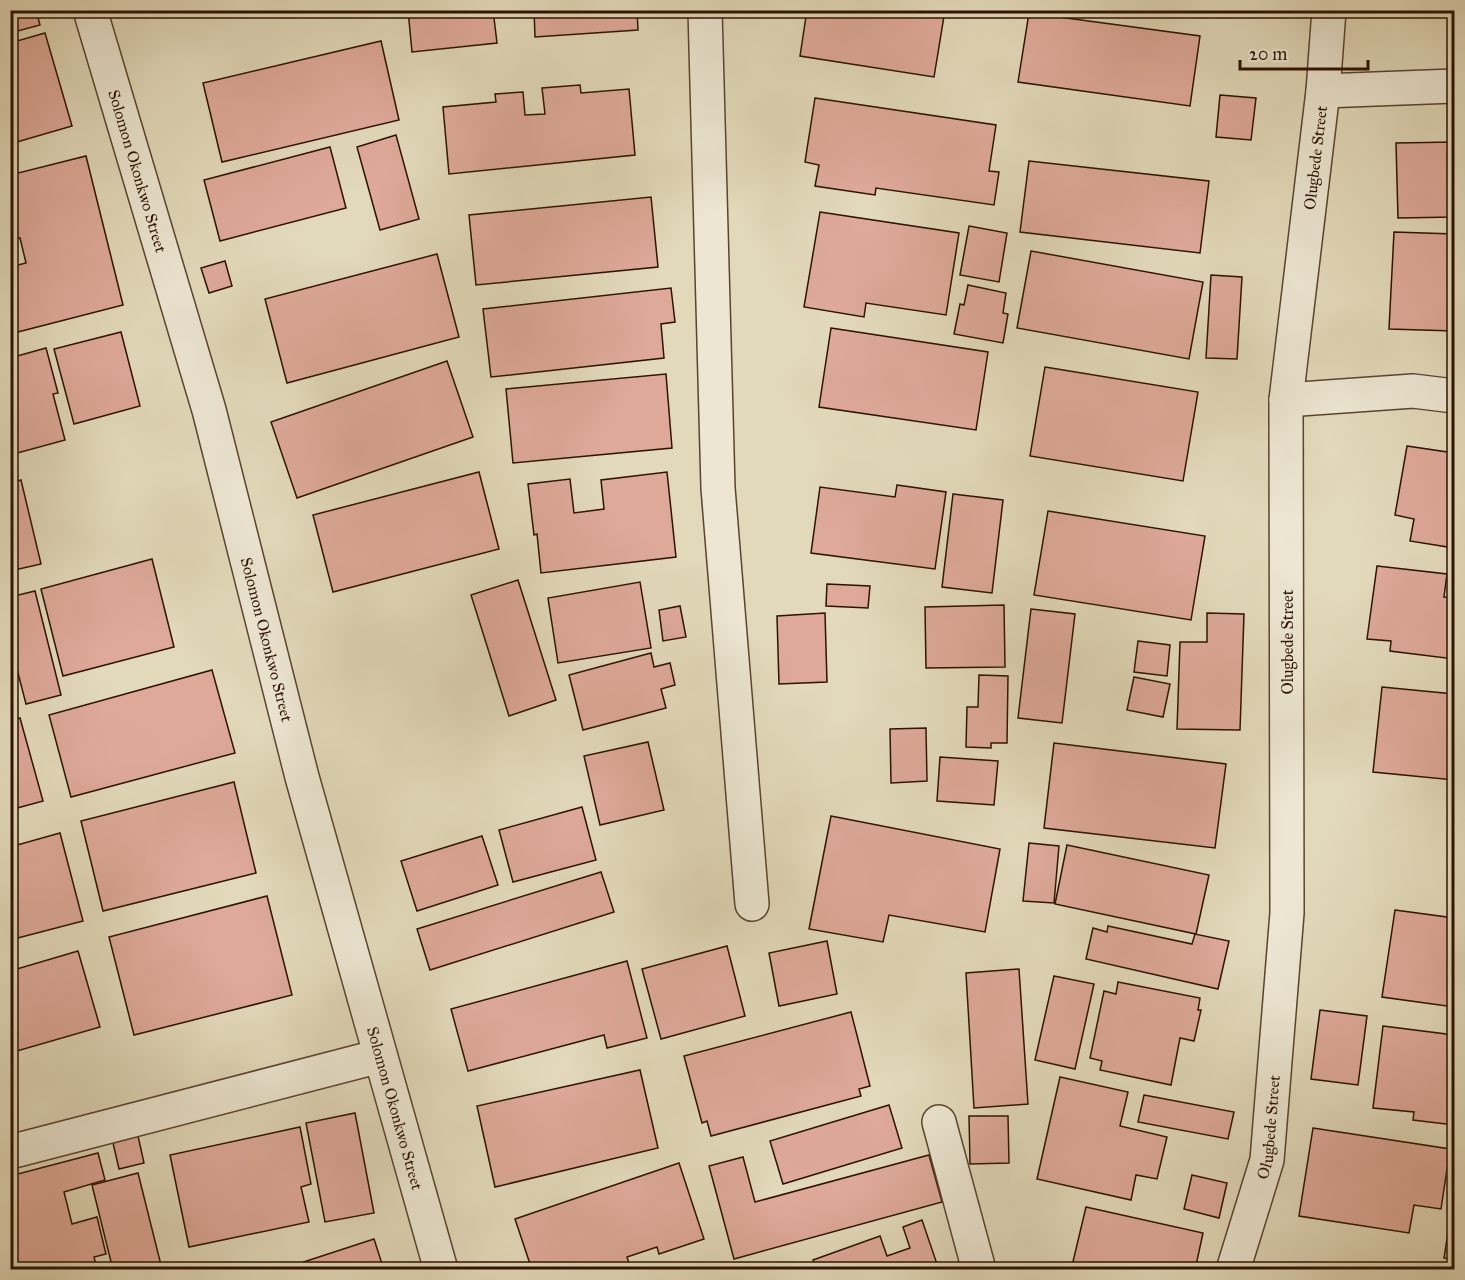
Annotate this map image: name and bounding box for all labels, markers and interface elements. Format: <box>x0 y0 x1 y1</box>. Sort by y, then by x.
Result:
scale bar <box>1240 33 1368 71</box>
text: 20 m <box>1249 43 1287 65</box>
street label: Solomon Okonkwo Street <box>104 88 171 255</box>
street label: Olugbede Street <box>1300 104 1331 211</box>
street label: Solomon Okonkwo Street <box>237 555 297 724</box>
street label: Olugbede Street <box>1278 589 1298 694</box>
street label: Solomon Okonkwo Street <box>363 1024 427 1192</box>
street label: Olugbede Street <box>1253 1074 1284 1182</box>

